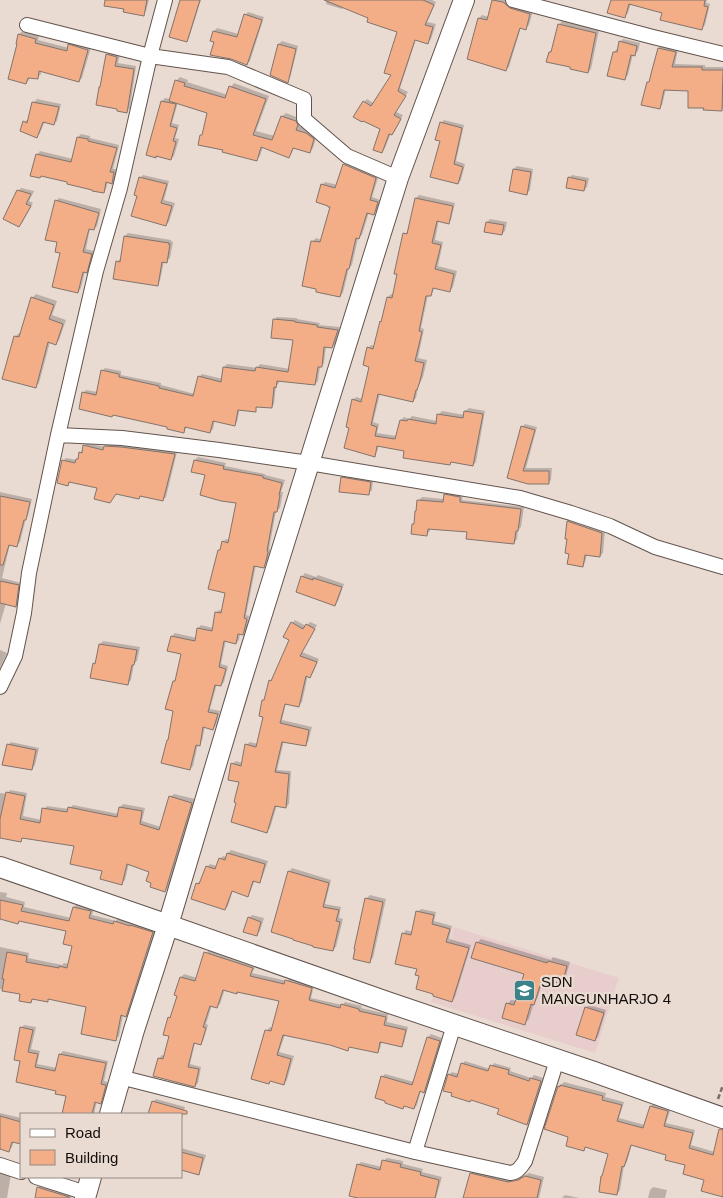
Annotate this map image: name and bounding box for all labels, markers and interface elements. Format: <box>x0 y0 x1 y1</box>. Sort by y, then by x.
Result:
place label: SDN MANGUNHARJO 4 <box>541 973 671 1007</box>
school or university icon: SDN MANGUNHARJO 4 <box>513 978 537 1002</box>
legend <box>20 1113 182 1178</box>
text: Road <box>65 1124 101 1141</box>
text: Building <box>65 1149 118 1166</box>

